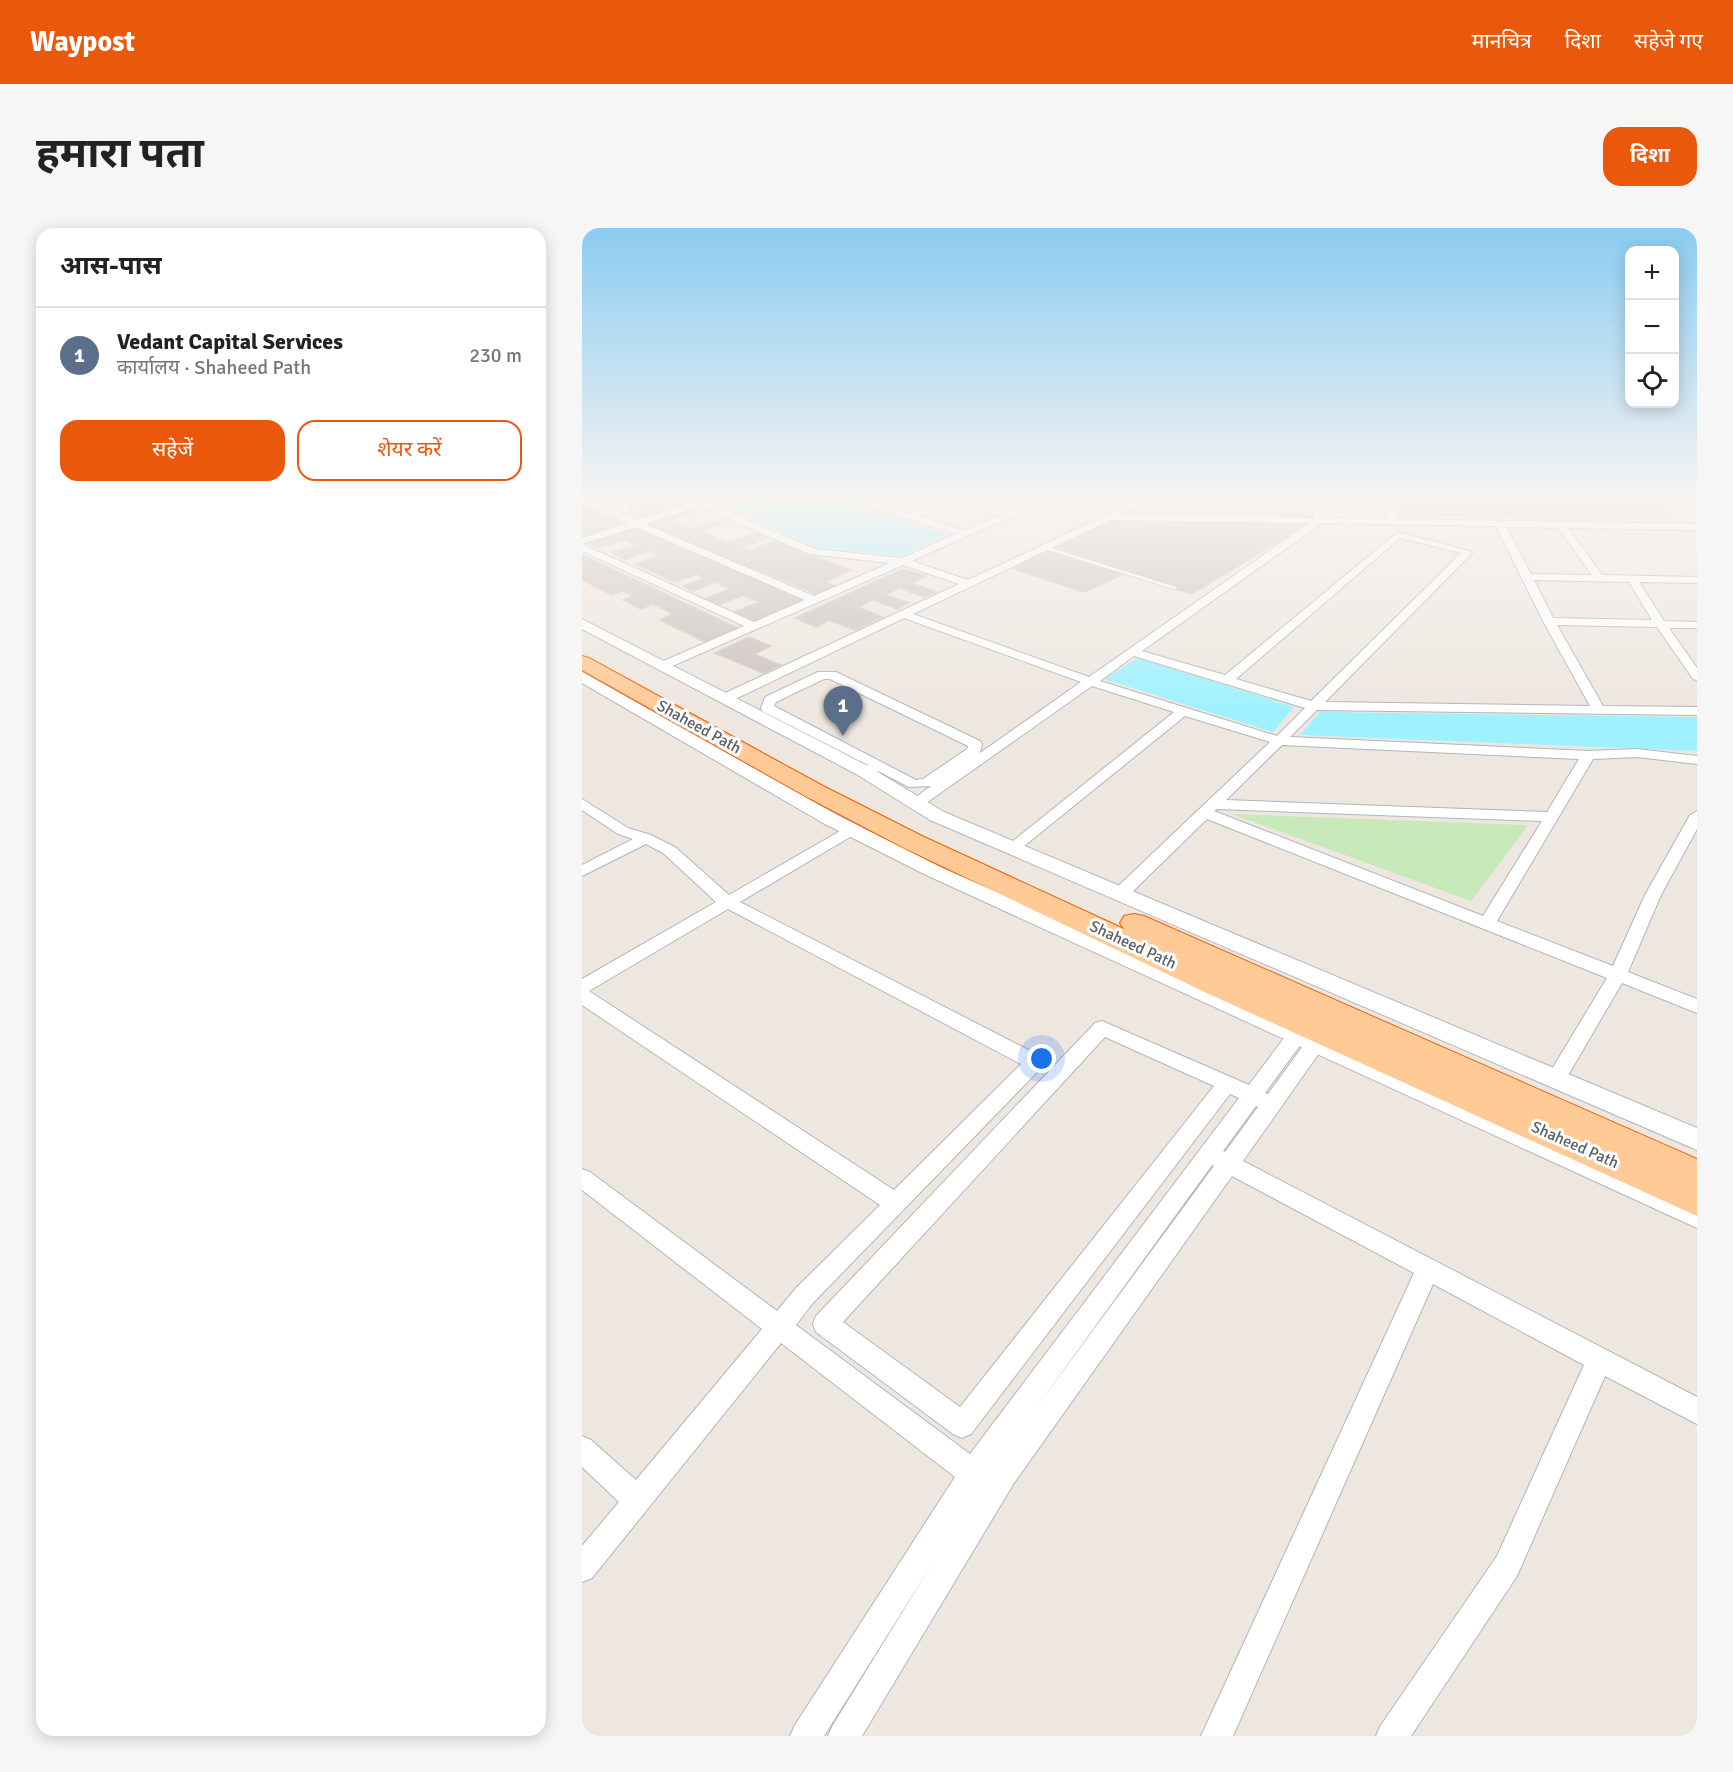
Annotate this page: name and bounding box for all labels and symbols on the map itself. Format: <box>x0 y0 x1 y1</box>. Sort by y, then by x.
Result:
pin: 1 <box>824 686 862 736</box>
street label: Shaheed Path <box>653 696 745 758</box>
street label: Shaheed Path <box>1086 916 1180 974</box>
your location <box>1027 1044 1056 1073</box>
street label: Shaheed Path <box>1528 1117 1622 1173</box>

